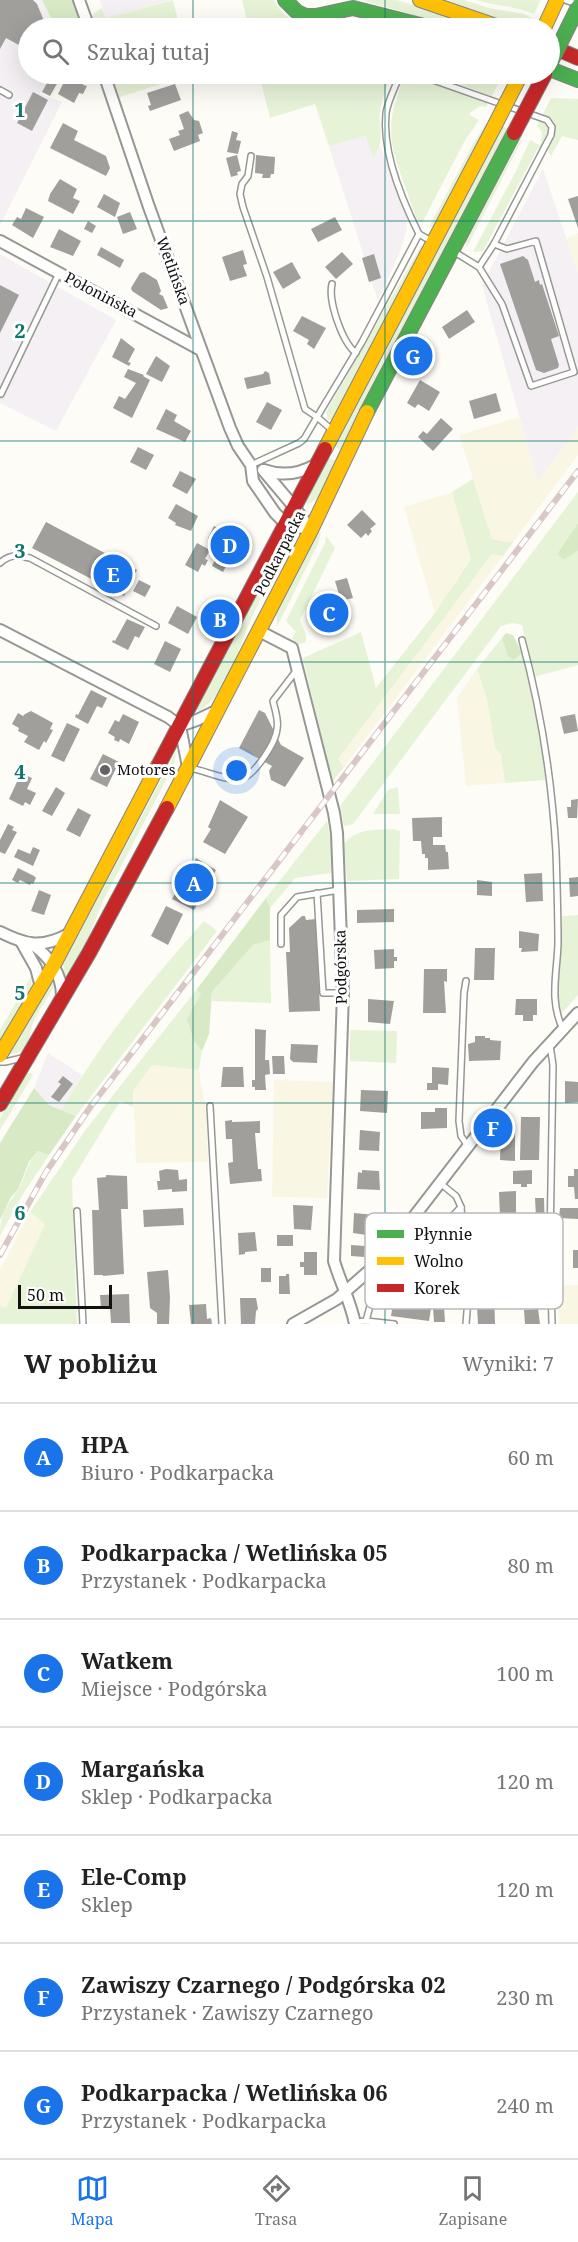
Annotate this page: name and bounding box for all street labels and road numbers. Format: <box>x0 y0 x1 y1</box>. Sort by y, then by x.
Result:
street label: Wetlińska <box>152 234 196 308</box>
street label: Połonińska <box>62 267 141 322</box>
street label: Podkarpacka <box>249 506 309 599</box>
street label: Podgórska <box>329 929 351 1005</box>

